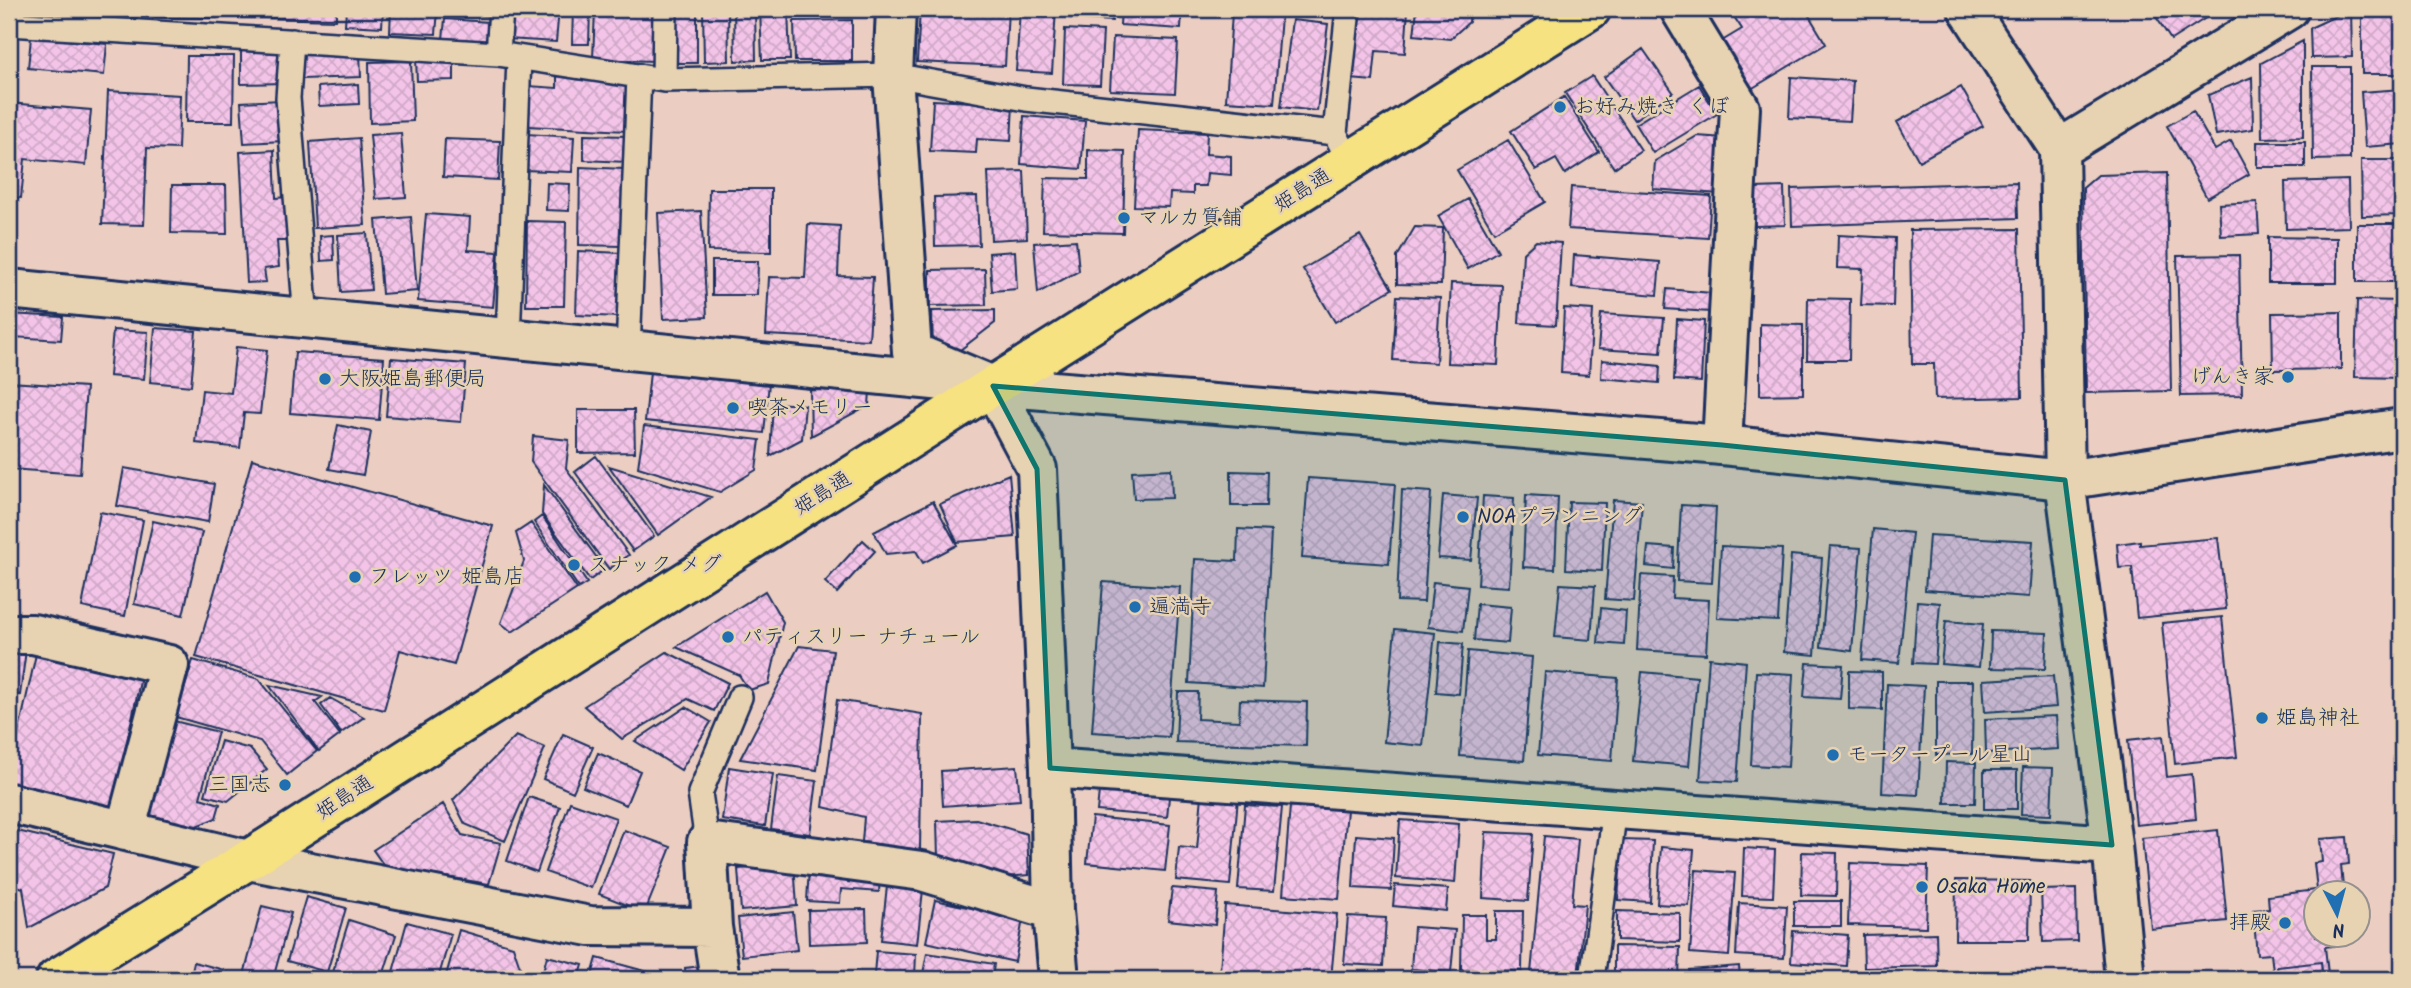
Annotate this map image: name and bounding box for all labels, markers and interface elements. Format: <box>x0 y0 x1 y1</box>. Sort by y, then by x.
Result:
place label: お好み焼き くぼ <box>1574 91 1729 124</box>
marker: お好み焼き くぼ <box>1552 99 1568 115</box>
street label: 姫島通 <box>1268 160 1338 222</box>
place label: マルカ質舗 <box>1138 202 1243 235</box>
marker: マルカ質舗 <box>1116 210 1132 226</box>
place label: げんき家 <box>2190 361 2274 394</box>
place label: 大阪姫島郵便局 <box>339 363 486 396</box>
marker: げんき家 <box>2280 369 2296 385</box>
marker: 大阪姫島郵便局 <box>317 371 333 387</box>
place label: 喫茶メモリー <box>747 392 873 425</box>
marker: 喫茶メモリー <box>725 400 741 416</box>
street label: 姫島通 <box>788 463 858 525</box>
place label: NOAプランニング <box>1477 501 1643 534</box>
marker: NOAプランニング <box>1455 509 1471 525</box>
place label: スナック メグ <box>588 549 722 582</box>
marker: スナック メグ <box>566 557 582 573</box>
place label: フレッツ 姫島店 <box>369 561 524 594</box>
marker: フレッツ 姫島店 <box>347 569 363 585</box>
place label: 遍満寺 <box>1149 591 1212 624</box>
marker: 遍満寺 <box>1127 599 1143 615</box>
place label: パティスリー ナチュール <box>742 621 980 654</box>
marker: パティスリー ナチュール <box>720 629 736 645</box>
place label: 姫島神社 <box>2276 702 2360 735</box>
marker: 姫島神社 <box>2254 710 2270 726</box>
place label: モータープール星山 <box>1847 739 2032 772</box>
marker: モータープール星山 <box>1825 747 1841 763</box>
street label: 姫島通 <box>310 767 380 829</box>
place label: 三国志 <box>208 769 271 802</box>
marker: 三国志 <box>277 777 293 793</box>
place label: Osaka Home <box>1936 871 2046 904</box>
marker: Osaka Home <box>1914 879 1930 895</box>
north arrow <box>2302 880 2372 950</box>
place label: 拝殿 <box>2229 907 2271 940</box>
text: N <box>2331 913 2346 944</box>
marker: 拝殿 <box>2277 915 2293 931</box>

